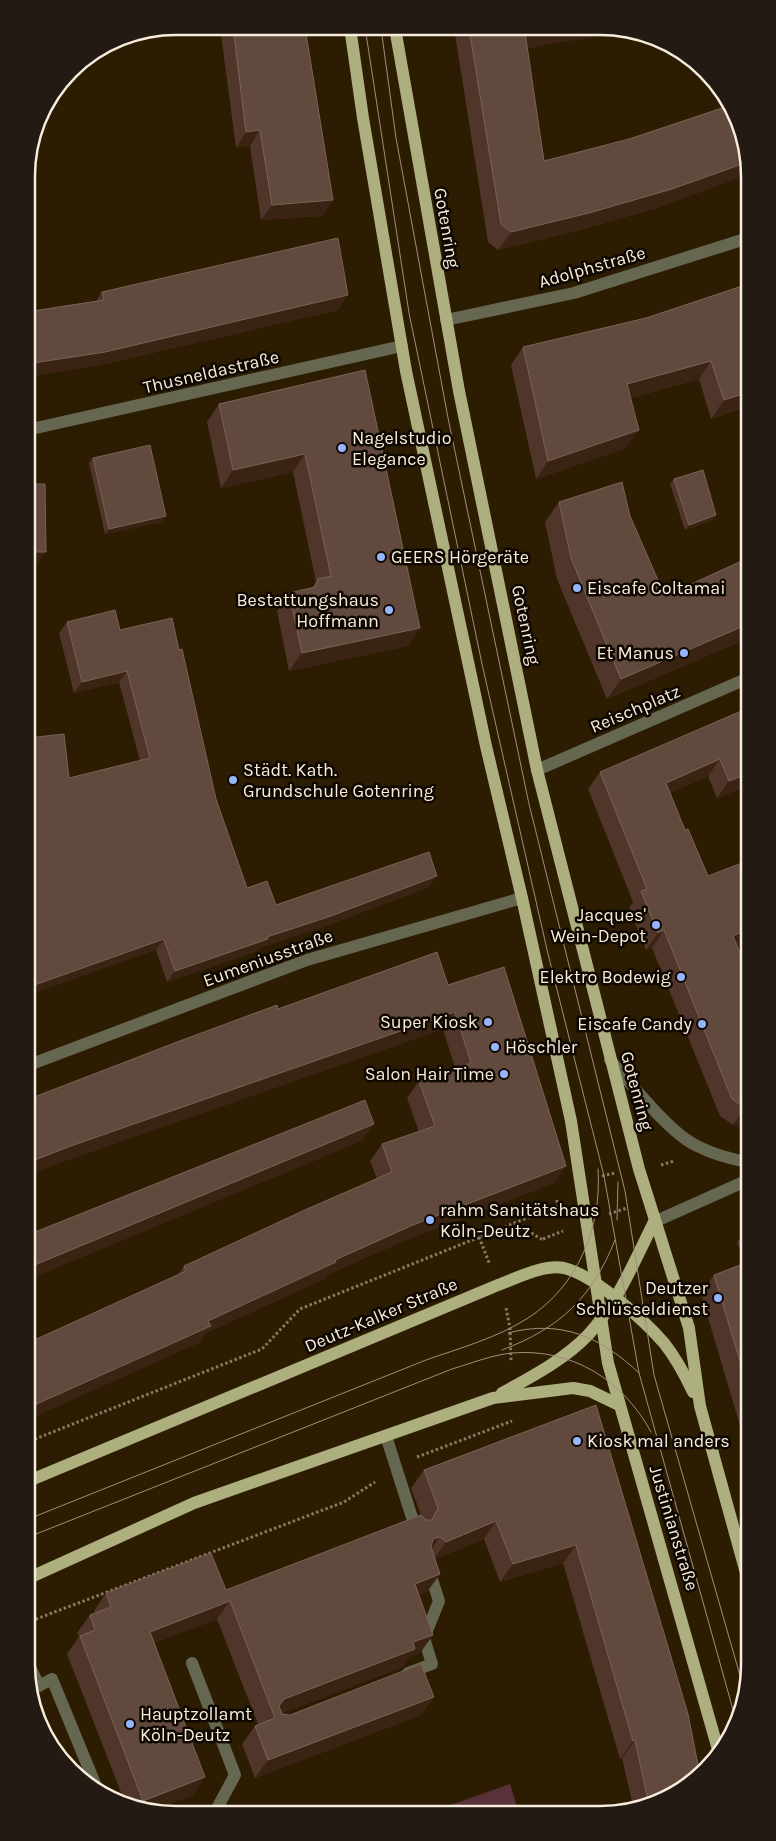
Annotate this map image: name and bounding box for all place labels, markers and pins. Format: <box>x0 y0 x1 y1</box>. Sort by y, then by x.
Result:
place label: Nagelstudio Elegance <box>352 427 452 470</box>
marker: Nagelstudio Elegance <box>336 442 348 454</box>
place label: GEERS Hörgeräte <box>391 546 529 568</box>
marker: GEERS Hörgeräte <box>375 551 387 563</box>
place label: Eiscafe Coltamai <box>587 577 726 599</box>
marker: Eiscafe Coltamai <box>571 582 583 594</box>
place label: Bestattungshaus Hoffmann <box>236 589 379 632</box>
marker: Bestattungshaus Hoffmann <box>383 604 395 616</box>
place label: Et Manus <box>596 642 674 664</box>
marker: Et Manus <box>678 647 690 659</box>
place label: Städt. Kath. Grundschule Gotenring <box>243 759 434 802</box>
marker: Städt. Kath. Grundschule Gotenring <box>227 774 239 786</box>
place label: Jacques' Wein-Depot <box>551 904 646 947</box>
marker: Jacques' Wein-Depot <box>650 919 662 931</box>
place label: Elektro Bodewig <box>540 966 671 988</box>
marker: Elektro Bodewig <box>675 971 687 983</box>
place label: Super Kiosk <box>380 1011 478 1033</box>
place label: Eiscafe Candy <box>577 1013 693 1035</box>
marker: Super Kiosk <box>482 1016 494 1028</box>
marker: Eiscafe Candy <box>696 1018 708 1030</box>
place label: Höschler <box>505 1036 578 1058</box>
marker: Höschler <box>489 1041 501 1053</box>
place label: Salon Hair Time <box>365 1063 494 1085</box>
marker: Salon Hair Time <box>498 1068 510 1080</box>
place label: rahm Sanitätshaus Köln-Deutz <box>440 1199 599 1242</box>
marker: rahm Sanitätshaus Köln-Deutz <box>424 1214 436 1226</box>
place label: Deutzer Schlüsseldienst <box>575 1277 708 1320</box>
marker: Deutzer Schlüsseldienst <box>712 1292 724 1304</box>
place label: Kiosk mal anders <box>587 1430 730 1452</box>
marker: Kiosk mal anders <box>571 1435 583 1447</box>
place label: Hauptzollamt Köln-Deutz <box>140 1703 252 1746</box>
marker: Hauptzollamt Köln-Deutz <box>124 1718 136 1730</box>

